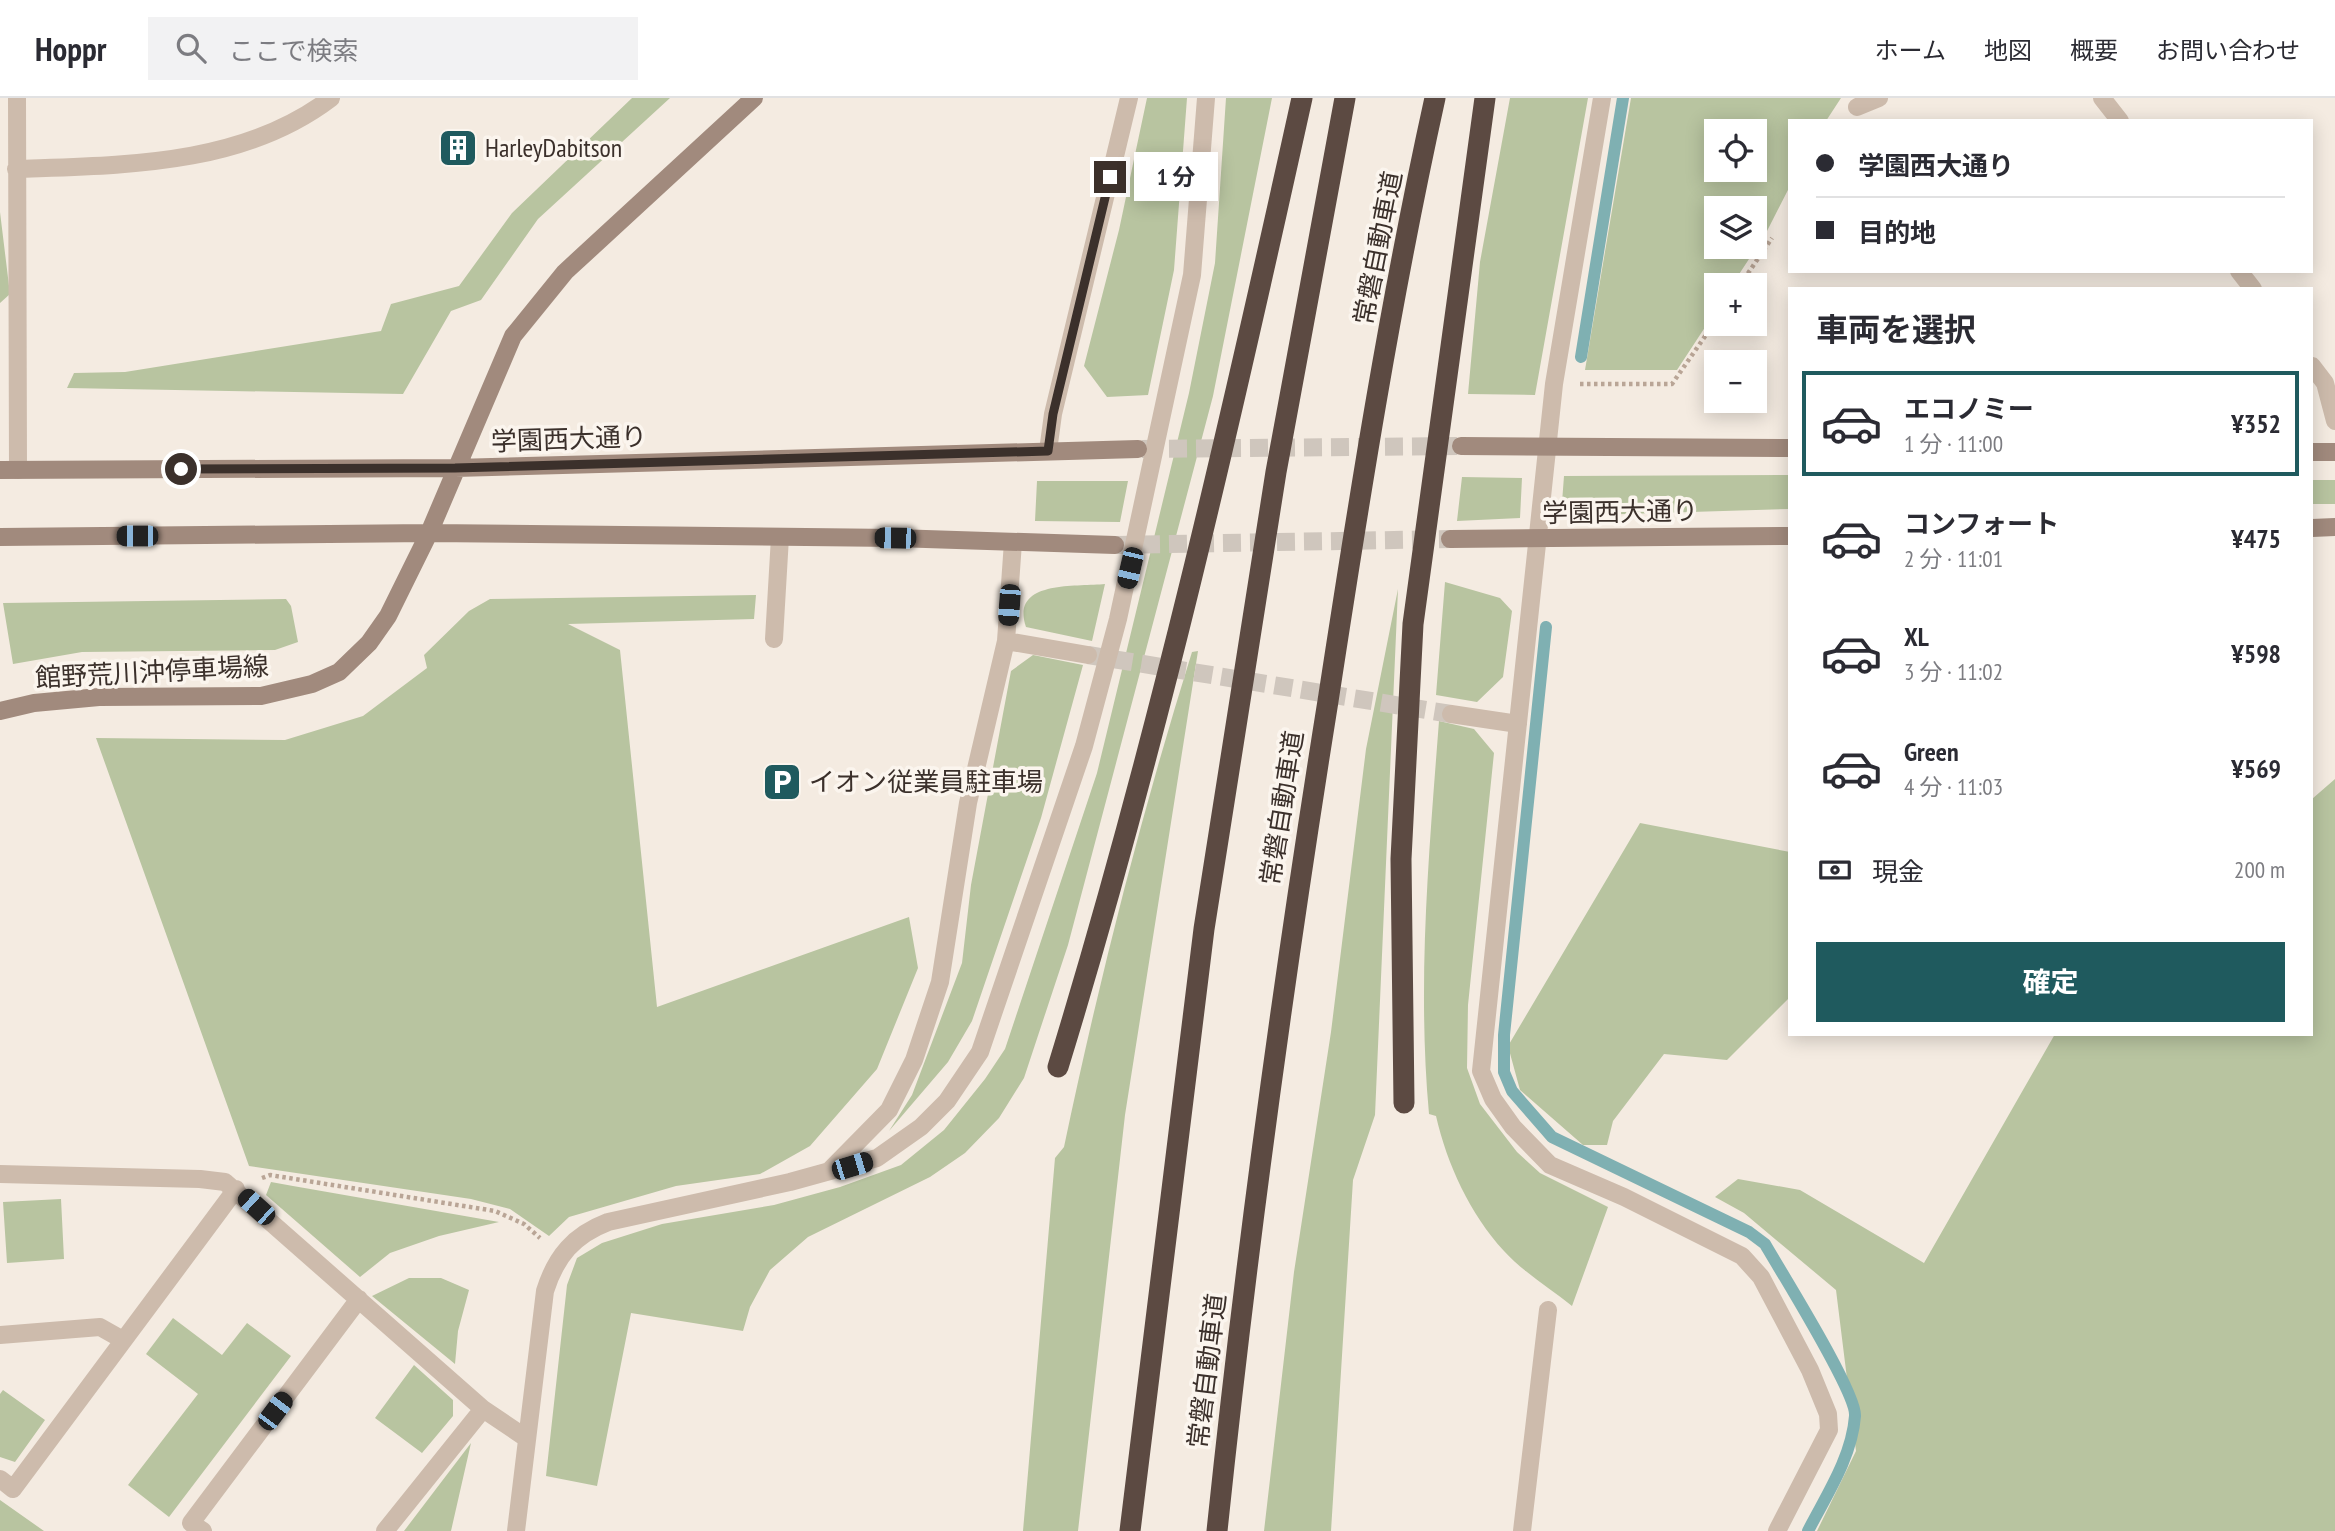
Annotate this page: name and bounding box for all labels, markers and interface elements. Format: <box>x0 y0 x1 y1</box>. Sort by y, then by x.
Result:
search box <box>148 17 638 80</box>
text: Hoppr <box>35 27 106 70</box>
icon: search <box>172 29 210 67</box>
text: ここで検索 <box>228 34 358 67</box>
text: ホーム <box>1875 35 1946 66</box>
text: 地図 <box>1984 35 2032 66</box>
text: 概要 <box>2070 35 2118 66</box>
text: お問い合わせ <box>2156 35 2300 66</box>
map controls <box>1704 119 1767 413</box>
button: locate <box>1704 119 1767 182</box>
building icon: HarleyDabitson <box>437 127 479 169</box>
place label: HarleyDabitson <box>485 131 622 164</box>
text: 学園西大通り <box>1858 149 2014 182</box>
callout: 1 分 <box>1134 153 1218 202</box>
route end <box>1094 161 1126 193</box>
text: 1 分 <box>1157 162 1195 191</box>
street label: 常磐自動車道 <box>1346 168 1409 328</box>
button: layers <box>1704 196 1767 259</box>
text: 目的地 <box>1858 216 1936 249</box>
button: + <box>1704 273 1767 336</box>
text: 車両を選択 <box>1816 308 1976 350</box>
button: − <box>1704 350 1767 413</box>
icon: car <box>1820 392 1883 455</box>
text: エコノミー <box>1904 392 2034 425</box>
text: ¥352 <box>2231 407 2281 440</box>
street label: 学園西大通り <box>490 419 648 458</box>
text: 1 分 · 11:00 <box>1904 429 2003 458</box>
route start <box>165 453 197 485</box>
street label: 学園西大通り <box>1542 494 1698 529</box>
icon: car <box>1820 507 1883 570</box>
text: コンフォート <box>1904 507 2059 540</box>
text: ¥475 <box>2231 522 2281 555</box>
car <box>117 526 159 547</box>
car <box>874 527 917 549</box>
text: 2 分 · 11:01 <box>1904 544 2003 573</box>
car <box>1116 545 1145 591</box>
car <box>998 583 1021 627</box>
text: XL <box>1904 620 1929 653</box>
icon: car <box>1820 622 1883 685</box>
text: ¥598 <box>2231 637 2281 670</box>
street label: 館野荒川沖停車場線 <box>34 649 270 694</box>
text: 3 分 · 11:02 <box>1904 657 2003 686</box>
street label: 常磐自動車道 <box>1253 728 1310 888</box>
text: Green <box>1904 735 1959 768</box>
icon: car <box>1820 737 1883 800</box>
text: ¥569 <box>2231 752 2281 785</box>
parking icon: イオン従業員駐車場 <box>761 761 803 803</box>
place label: イオン従業員駐車場 <box>809 765 1043 798</box>
text: 4 分 · 11:03 <box>1904 772 2003 801</box>
icon: cash <box>1816 851 1854 889</box>
text: 現金 <box>1872 855 1924 888</box>
text: 200 m <box>2234 855 2285 884</box>
button: 確定 <box>1816 942 2285 1022</box>
car <box>829 1150 876 1182</box>
car <box>234 1185 279 1229</box>
street label: 常磐自動車道 <box>1181 1292 1232 1450</box>
car <box>254 1388 297 1434</box>

